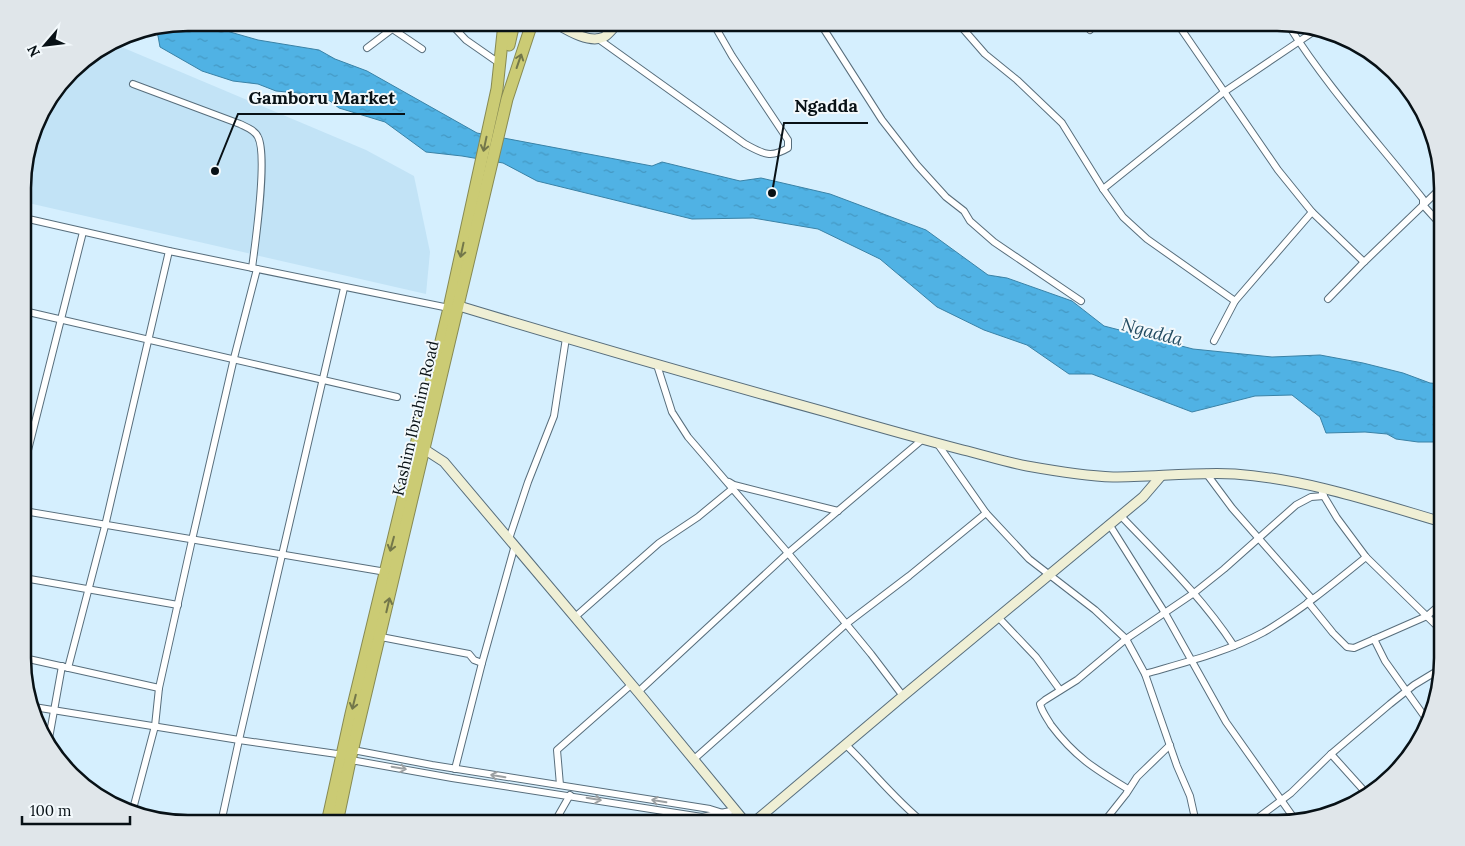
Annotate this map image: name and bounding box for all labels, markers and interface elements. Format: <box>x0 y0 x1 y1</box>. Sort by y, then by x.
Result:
north arrow <box>20 20 70 70</box>
text: N <box>23 42 44 60</box>
one-way arrow <box>515 53 524 69</box>
callout: Gamboru Market <box>238 81 405 114</box>
text: Gamboru Market <box>248 86 396 109</box>
callout: Ngadda <box>784 90 868 123</box>
text: Ngadda <box>794 94 858 117</box>
one-way arrow <box>480 135 489 151</box>
one-way arrow <box>457 241 466 257</box>
water label: Ngadda <box>1119 312 1186 351</box>
street label: Kashim Ibrahim Road <box>387 338 443 498</box>
one-way arrow <box>387 536 397 552</box>
one-way arrow <box>383 598 393 614</box>
one-way arrow <box>349 694 358 710</box>
one-way arrow <box>390 764 406 774</box>
one-way arrow <box>491 770 507 780</box>
scale bar <box>22 794 130 826</box>
one-way arrow <box>585 795 601 805</box>
one-way arrow <box>651 795 667 805</box>
text: 100 m <box>30 801 71 820</box>

